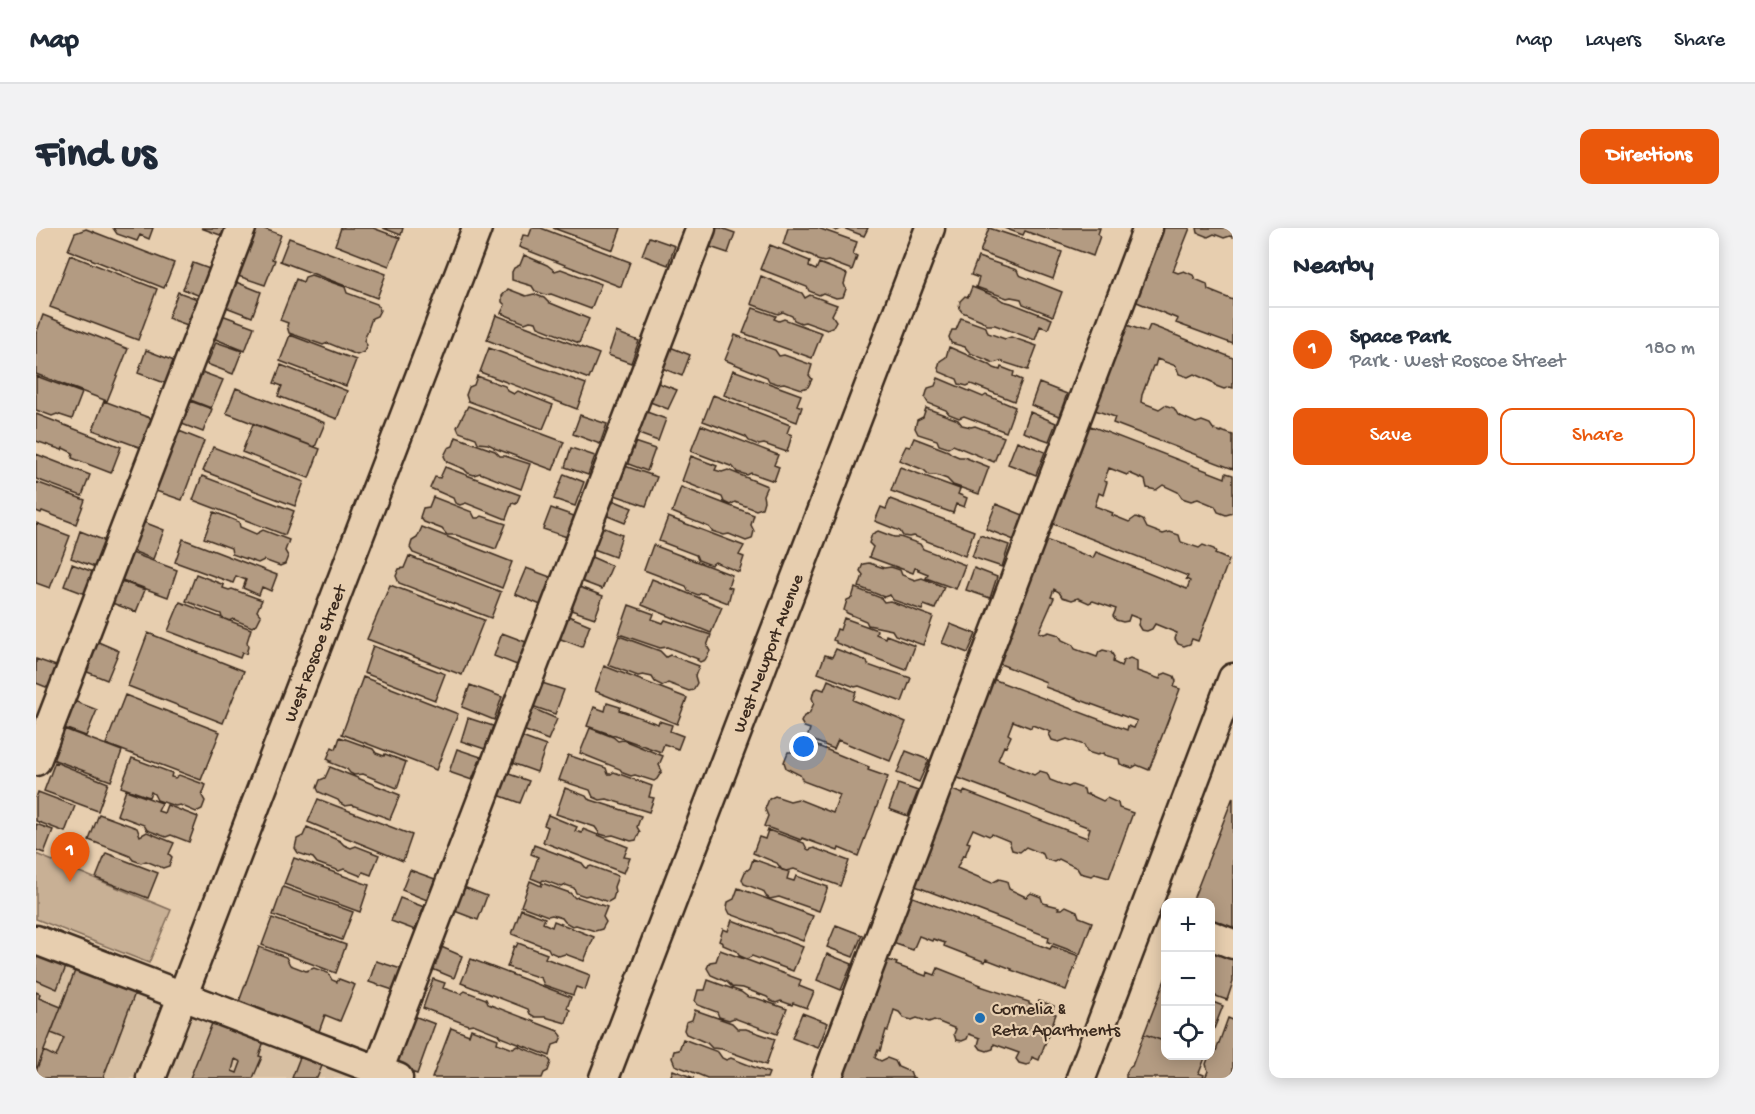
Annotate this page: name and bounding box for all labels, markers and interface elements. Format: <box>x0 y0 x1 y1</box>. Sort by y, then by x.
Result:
text: Map <box>30 25 79 58</box>
text: Map <box>1516 29 1552 54</box>
text: Layers <box>1585 29 1641 54</box>
text: Share <box>1674 29 1725 54</box>
button: Directions <box>1580 129 1719 184</box>
text: Find us <box>36 132 156 181</box>
text: Nearby <box>1293 252 1374 283</box>
text: Space Park <box>1350 325 1449 351</box>
text: 1 <box>1308 338 1317 361</box>
text: 180 m <box>1646 338 1695 361</box>
text: Park · West Roscoe Street <box>1350 351 1565 374</box>
button: Save <box>1293 408 1488 465</box>
button: Share <box>1500 408 1695 465</box>
street label: West Newport Avenue <box>729 571 810 736</box>
street label: West Roscoe Street <box>281 581 353 725</box>
your location <box>789 732 818 761</box>
pin: 1 <box>51 832 90 882</box>
map controls <box>1161 898 1215 1060</box>
button: + <box>1161 898 1215 952</box>
button: − <box>1161 952 1215 1006</box>
place label: Cornelia & Reta Apartments <box>992 1000 1121 1042</box>
button: locate <box>1161 1006 1215 1060</box>
marker: Cornelia & Reta Apartments <box>973 1011 987 1025</box>

